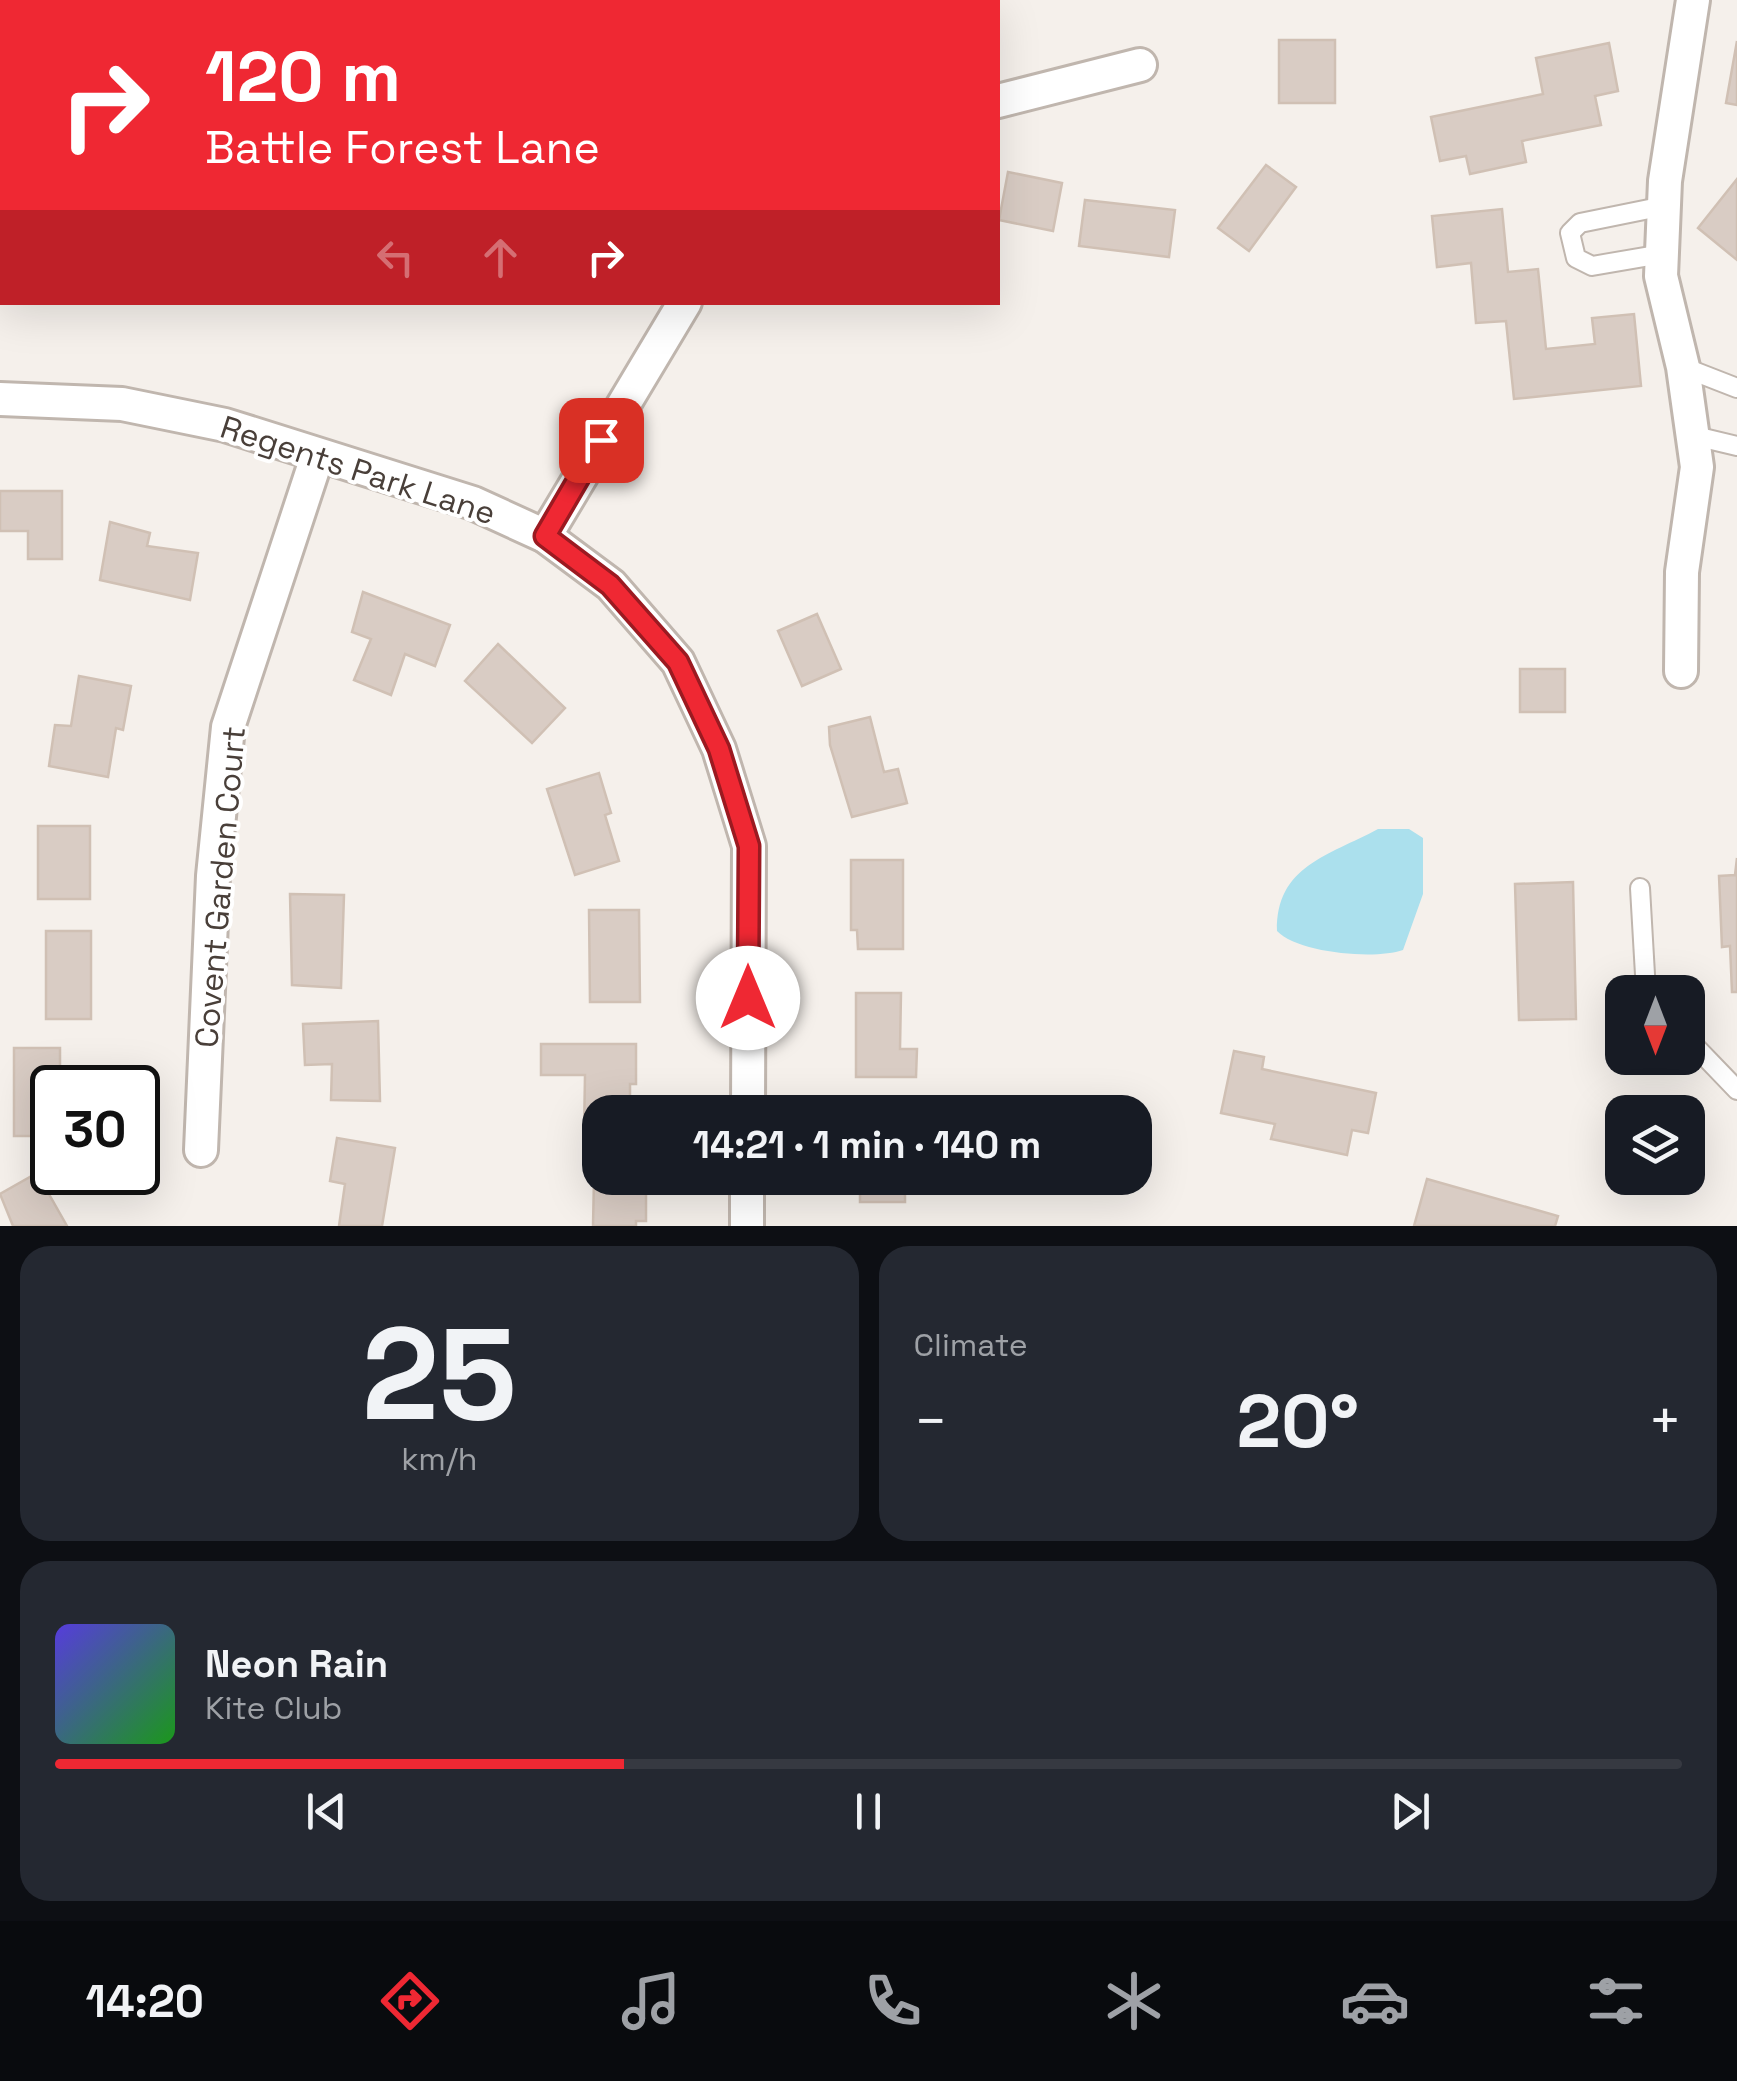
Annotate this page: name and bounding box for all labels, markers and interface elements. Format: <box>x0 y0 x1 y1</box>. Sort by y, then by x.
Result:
text: 120 m <box>205 32 401 121</box>
icon: right <box>40 40 170 170</box>
text: Battle Forest Lane <box>205 119 600 176</box>
icon: left <box>368 230 423 285</box>
icon: ahead <box>473 230 528 285</box>
icon: right <box>578 230 633 285</box>
pin <box>559 398 644 483</box>
street label: Regents Park Lane <box>215 407 501 533</box>
icon: arrive <box>574 413 629 468</box>
street label: Covent Garden Court <box>186 725 254 1049</box>
position arrow <box>696 946 800 1050</box>
north arrow <box>1605 975 1705 1075</box>
map controls <box>1605 975 1705 1195</box>
speed limit sign: 30 <box>30 1065 160 1195</box>
button: layers <box>1605 1095 1705 1195</box>
text: 14:21 · 1 min · 140 m <box>693 1121 1041 1169</box>
text: 25 <box>362 1291 517 1457</box>
text: Climate <box>914 1325 1028 1365</box>
text: 20° <box>1236 1373 1359 1469</box>
text: − <box>914 1386 948 1456</box>
text: + <box>1648 1386 1682 1456</box>
text: km/h <box>401 1439 477 1479</box>
text: Neon Rain <box>205 1640 388 1688</box>
text: Kite Club <box>205 1688 342 1728</box>
icon: previous <box>299 1784 354 1839</box>
icon: pause <box>841 1784 896 1839</box>
icon: next <box>1383 1784 1438 1839</box>
icon: directions <box>375 1966 445 2036</box>
icon: music <box>616 1966 686 2036</box>
icon: phone <box>858 1966 928 2036</box>
icon: climate <box>1099 1966 1169 2036</box>
icon: car <box>1340 1966 1410 2036</box>
icon: filters <box>1581 1966 1651 2036</box>
text: 14:20 <box>86 1973 204 2030</box>

